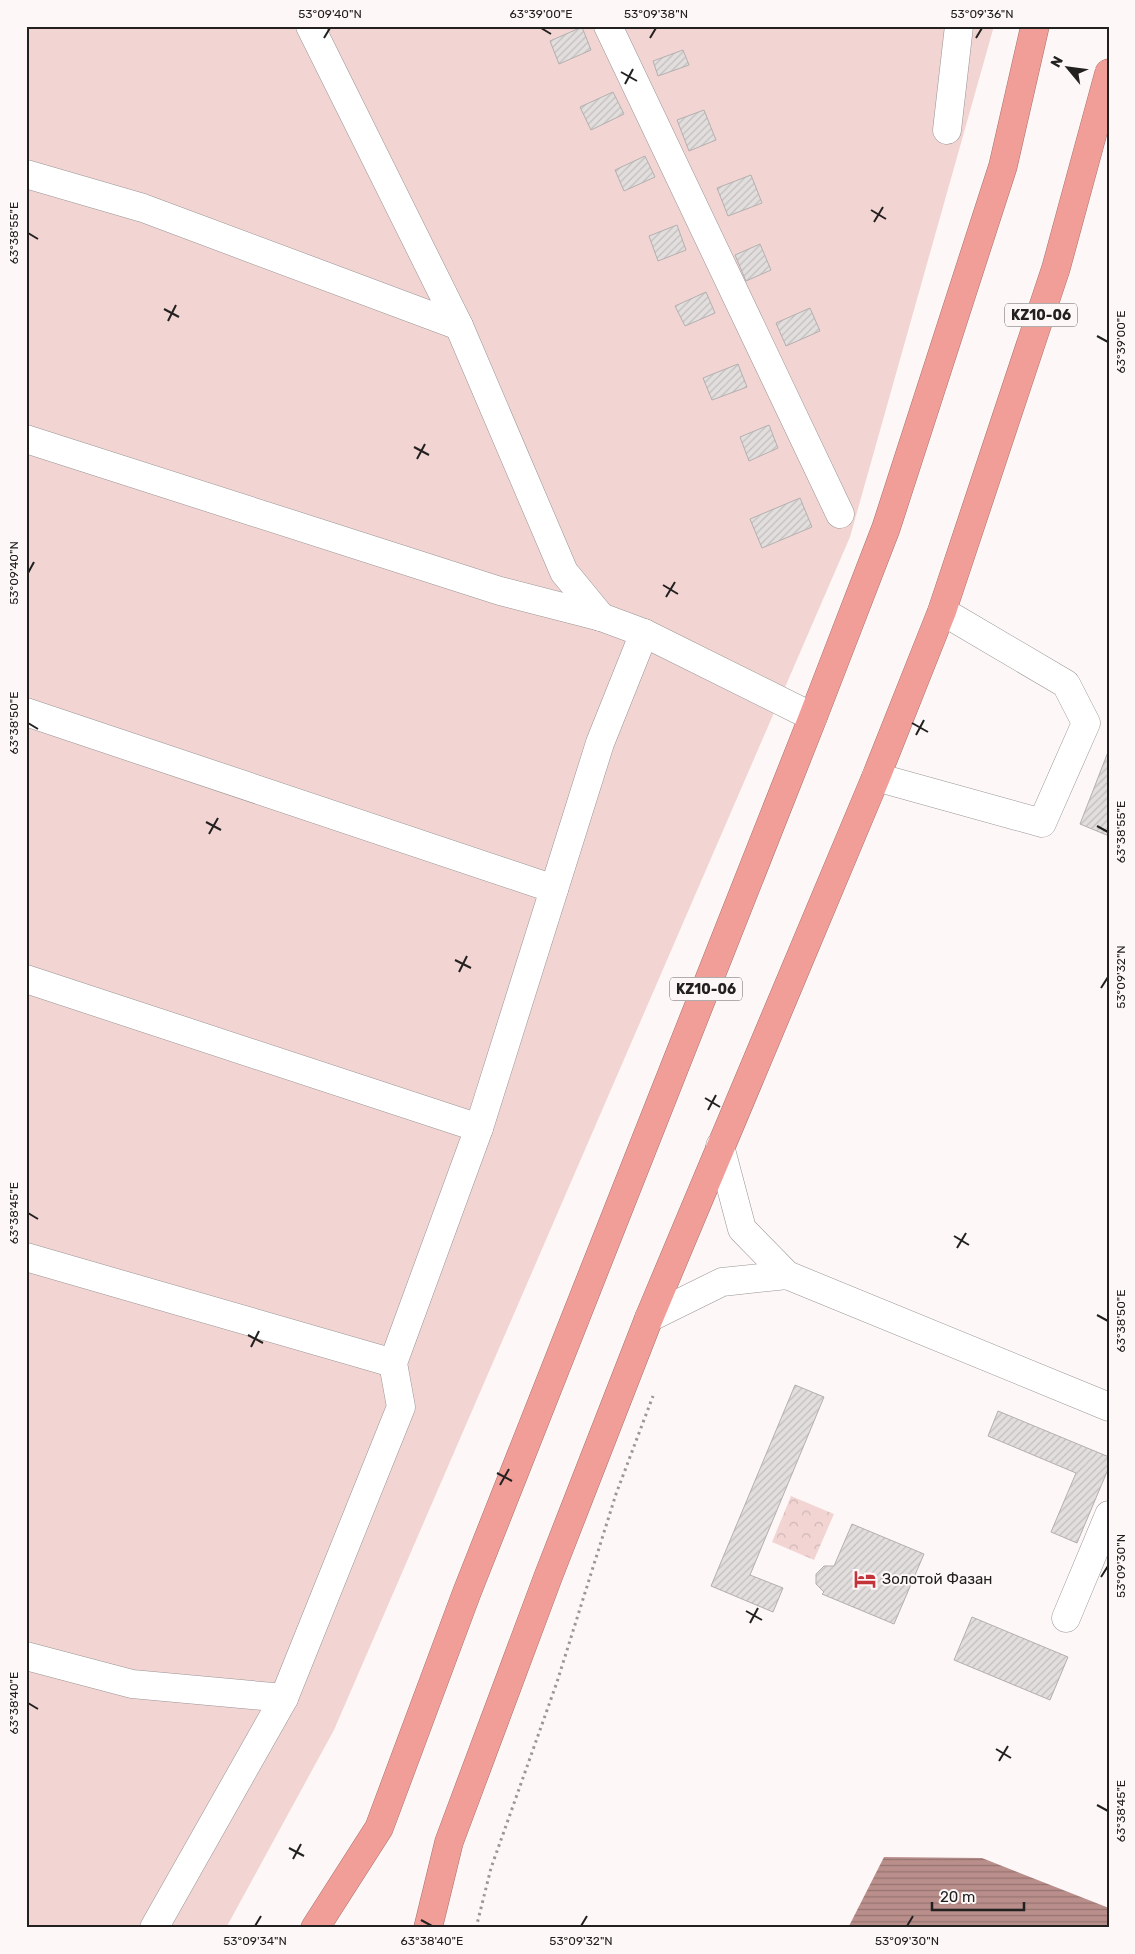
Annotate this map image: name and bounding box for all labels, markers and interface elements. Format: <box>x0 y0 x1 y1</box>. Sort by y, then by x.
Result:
text: 53°09'40"N <box>298 7 362 21</box>
text: 63°39'00"E <box>509 7 573 21</box>
text: 53°09'38"N <box>624 7 688 21</box>
text: 53°09'36"N <box>950 7 1014 21</box>
north arrow <box>1042 42 1092 92</box>
text: N <box>1047 53 1067 70</box>
text: 63°38'55"E <box>7 202 21 264</box>
road number: KZ10-06 <box>1005 304 1077 326</box>
text: 63°39'00"E <box>1114 310 1128 374</box>
text: 53°09'40"N <box>7 541 21 605</box>
text: 63°38'50"E <box>7 691 21 755</box>
text: 63°38'55"E <box>1114 801 1128 863</box>
text: 53°09'32"N <box>1114 945 1128 1009</box>
road number: KZ10-06 <box>670 978 742 1001</box>
text: 63°38'45"E <box>7 1182 21 1244</box>
text: 63°38'50"E <box>1114 1289 1128 1353</box>
text: 53°09'30"N <box>1114 1534 1128 1598</box>
hotel icon: Золотой Фазан <box>852 1566 878 1592</box>
place label: Золотой Фазан <box>882 1570 992 1588</box>
text: 63°38'40"E <box>7 1672 21 1734</box>
text: 63°38'45"E <box>1114 1780 1128 1842</box>
scale bar <box>932 1879 1025 1911</box>
text: 20 m <box>940 1888 975 1906</box>
text: 53°09'34"N <box>223 1934 287 1948</box>
text: 63°38'40"E <box>401 1934 463 1948</box>
text: 53°09'32"N <box>549 1934 613 1948</box>
text: 53°09'30"N <box>875 1934 939 1948</box>

